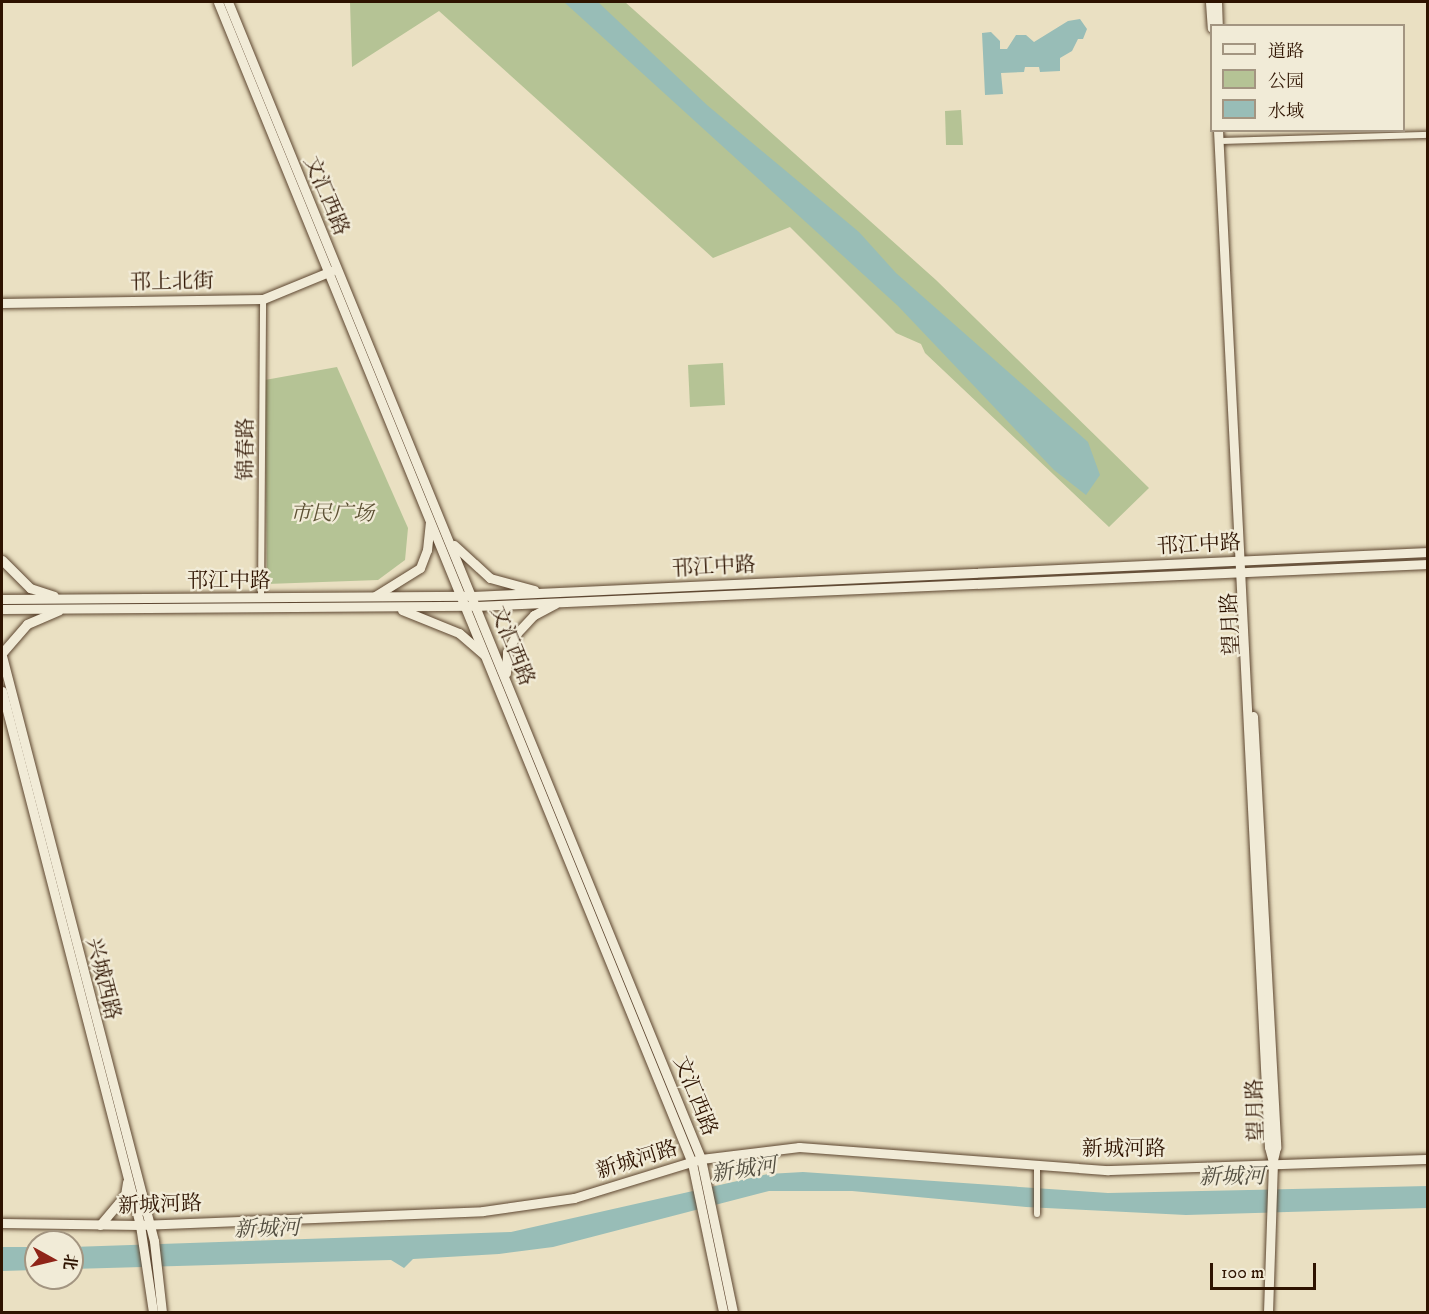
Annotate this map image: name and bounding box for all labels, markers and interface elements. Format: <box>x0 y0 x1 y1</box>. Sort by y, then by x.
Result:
legend <box>1210 24 1405 132</box>
text: 道路 <box>1268 41 1304 63</box>
text: 公园 <box>1268 71 1304 93</box>
text: 水域 <box>1268 101 1304 123</box>
street label: 文汇西路 <box>298 152 354 240</box>
street label: 邗上北街 <box>130 269 214 295</box>
street label: 锦春路 <box>233 418 259 480</box>
park label: 市民广场 <box>290 501 374 527</box>
street label: 邗江中路 <box>1156 530 1242 560</box>
street label: 邗江中路 <box>671 552 757 582</box>
street label: 邗江中路 <box>187 568 271 594</box>
street label: 望月路 <box>1217 592 1245 656</box>
street label: 文汇西路 <box>485 602 539 690</box>
street label: 兴城西路 <box>81 935 125 1023</box>
street label: 文汇西路 <box>668 1052 722 1140</box>
street label: 望月路 <box>1242 1078 1270 1142</box>
street label: 新城河路 <box>593 1136 681 1184</box>
street label: 新城河路 <box>1082 1136 1166 1162</box>
water label: 新城河 <box>709 1152 779 1188</box>
water label: 新城河 <box>1199 1163 1265 1191</box>
street label: 新城河路 <box>118 1191 202 1219</box>
water label: 新城河 <box>234 1215 300 1243</box>
north arrow <box>24 1230 84 1290</box>
scale bar <box>1213 1251 1320 1289</box>
text: 北 <box>59 1253 81 1272</box>
text: 100 m <box>1221 1262 1264 1284</box>

